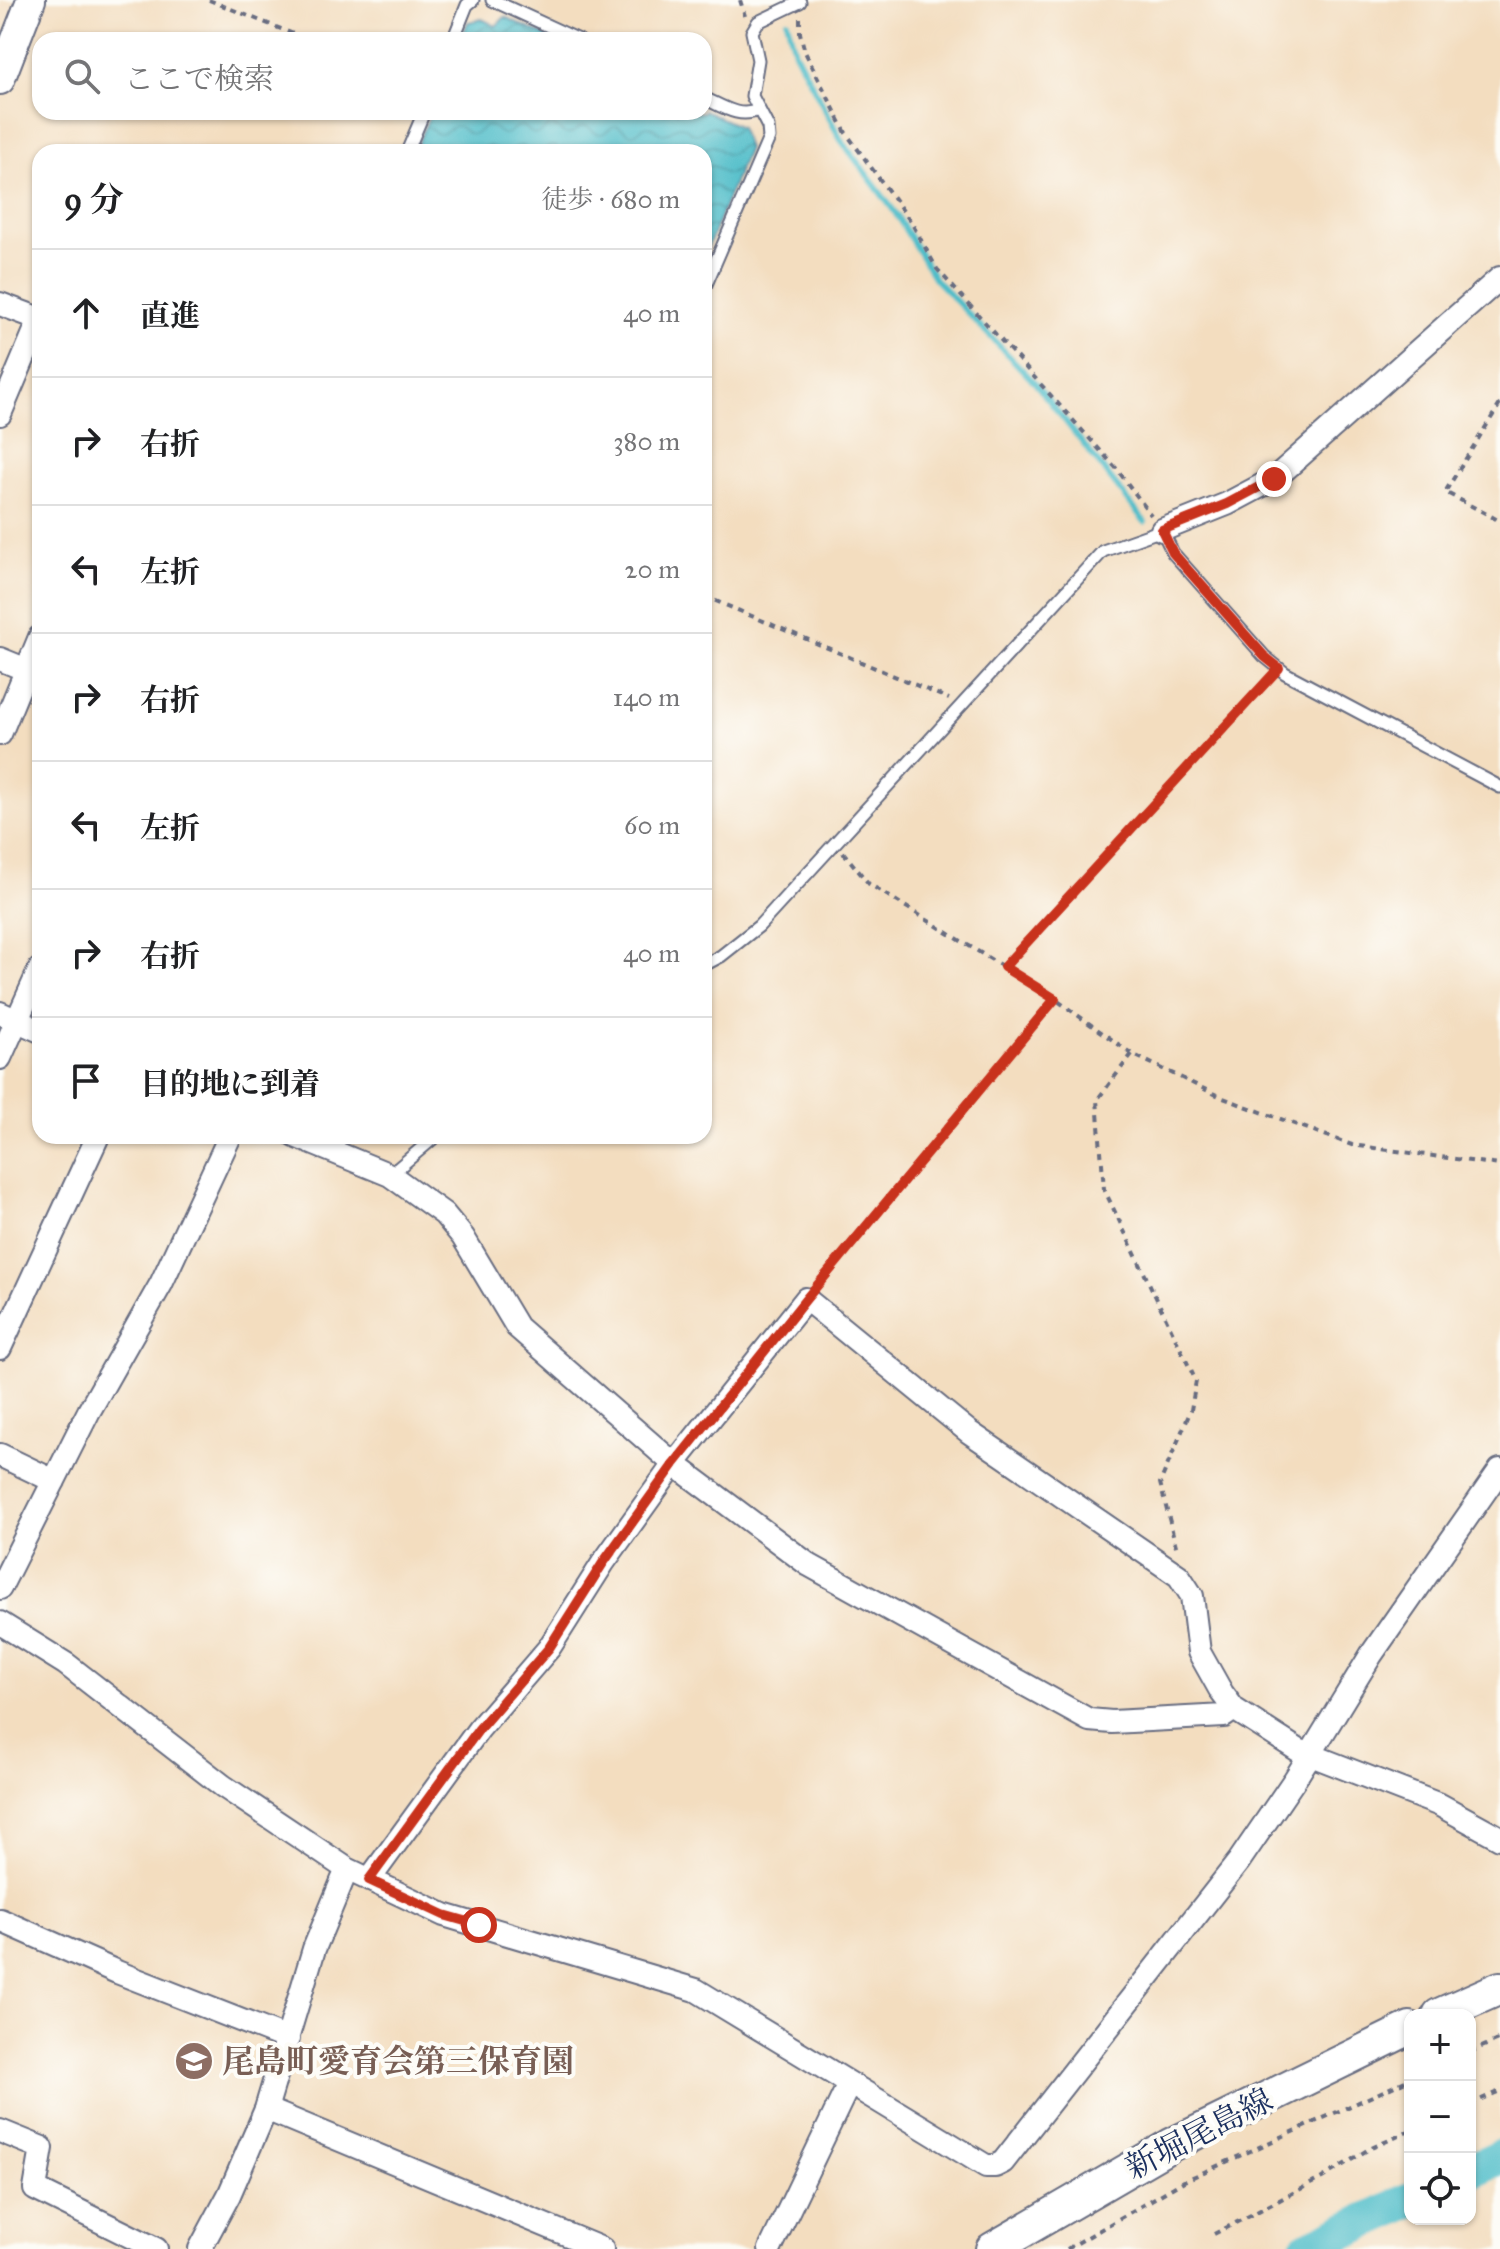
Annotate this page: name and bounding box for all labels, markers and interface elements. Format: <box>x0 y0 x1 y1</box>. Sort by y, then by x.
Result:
search box <box>32 32 712 120</box>
icon: search <box>60 54 104 98</box>
text: ここで検索 <box>124 61 274 97</box>
text: 9 分 <box>64 179 124 220</box>
text: 徒歩 · 680 m <box>541 183 680 215</box>
icon: ahead <box>64 291 108 335</box>
text: 40 m <box>623 297 680 329</box>
text: 直進 <box>140 298 200 334</box>
icon: right <box>64 419 108 463</box>
text: 380 m <box>613 425 680 457</box>
text: 右折 <box>140 426 200 462</box>
route end <box>1256 461 1292 497</box>
icon: left <box>64 547 108 591</box>
text: 20 m <box>625 553 680 585</box>
text: 左折 <box>140 554 200 590</box>
icon: right <box>64 675 108 719</box>
text: 140 m <box>613 681 680 713</box>
text: 右折 <box>140 682 200 718</box>
icon: left <box>64 803 108 847</box>
text: 60 m <box>624 809 680 841</box>
text: 左折 <box>140 810 200 846</box>
icon: right <box>64 931 108 975</box>
text: 40 m <box>623 937 680 969</box>
text: 右折 <box>140 938 200 974</box>
icon: arrive <box>64 1059 108 1103</box>
text: 目的地に到着 <box>140 1066 320 1102</box>
route start <box>461 1907 497 1943</box>
map controls <box>1404 2009 1476 2225</box>
button: + <box>1404 2009 1476 2081</box>
school or university icon: 尾島町愛育会第三保育園 <box>173 2040 215 2082</box>
place label: 尾島町愛育会第三保育園 <box>222 2042 574 2081</box>
street label: 新堀尾島線 <box>1119 2080 1279 2188</box>
button: − <box>1404 2081 1476 2153</box>
button: locate <box>1404 2153 1476 2225</box>

